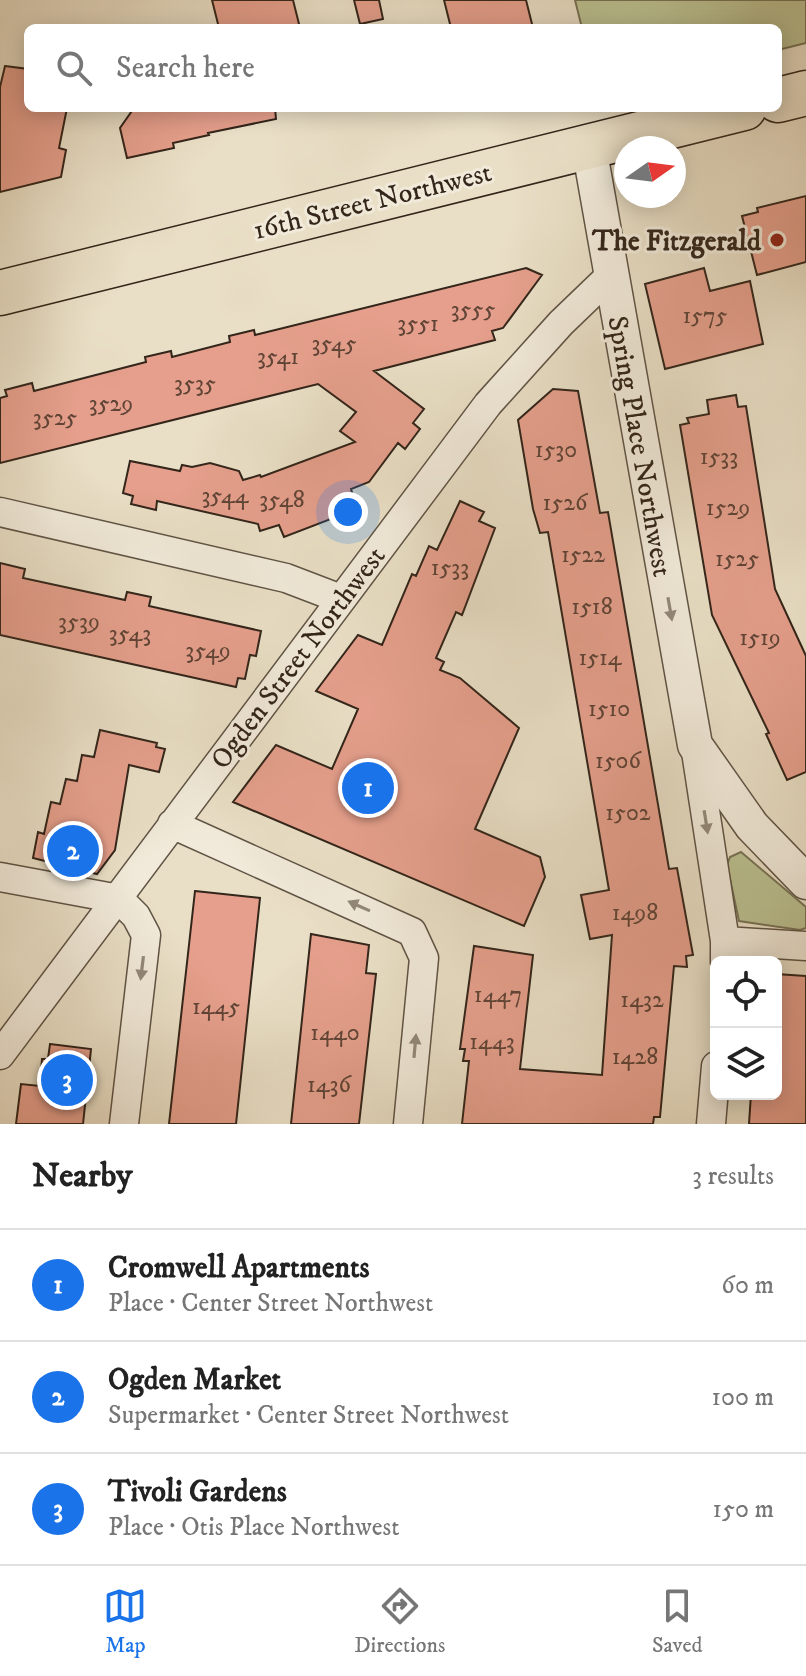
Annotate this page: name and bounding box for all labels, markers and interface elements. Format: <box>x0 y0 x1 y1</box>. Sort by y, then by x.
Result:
search box <box>24 24 782 112</box>
icon: search <box>52 46 96 90</box>
text: Search here <box>116 50 255 87</box>
north arrow <box>614 136 686 208</box>
street label: 16th Street Northwest <box>250 155 495 248</box>
place label: The Fitzgerald <box>591 224 762 259</box>
marker: The Fitzgerald <box>768 231 786 249</box>
house number: 3555 <box>451 295 495 325</box>
house number: 1575 <box>682 301 728 331</box>
house number: 3551 <box>397 309 439 339</box>
street label: Spring Place Northwest <box>599 313 680 579</box>
house number: 3545 <box>311 329 357 359</box>
house number: 3541 <box>257 342 299 372</box>
house number: 3535 <box>174 369 216 399</box>
house number: 3529 <box>89 389 133 419</box>
house number: 3525 <box>33 403 77 433</box>
house number: 1530 <box>535 435 577 465</box>
house number: 1533 <box>700 442 738 472</box>
house number: 3544 <box>201 481 250 511</box>
house number: 3548 <box>259 485 305 515</box>
house number: 1526 <box>543 488 589 518</box>
your location <box>328 492 368 532</box>
house number: 1529 <box>706 493 750 523</box>
street label: Ogden Street Northwest <box>203 540 393 776</box>
house number: 1522 <box>561 540 605 570</box>
house number: 1525 <box>715 544 759 574</box>
house number: 1533 <box>431 553 469 583</box>
house number: 1518 <box>571 592 613 622</box>
one-way arrow <box>665 597 677 622</box>
house number: 3539 <box>58 607 100 637</box>
house number: 3543 <box>109 619 151 649</box>
house number: 1519 <box>739 623 781 653</box>
house number: 3549 <box>185 636 231 666</box>
house number: 1514 <box>578 643 623 673</box>
house number: 1510 <box>588 694 630 724</box>
house number: 1506 <box>595 746 643 776</box>
pin: 1 <box>342 758 394 818</box>
house number: 1502 <box>605 798 651 828</box>
one-way arrow <box>700 810 712 835</box>
pin: 2 <box>47 821 99 881</box>
house number: 1498 <box>612 898 658 928</box>
one-way arrow <box>347 900 371 913</box>
one-way arrow <box>136 956 149 981</box>
map controls <box>710 956 782 1100</box>
button: locate <box>710 956 782 1028</box>
house number: 1447 <box>474 980 522 1010</box>
house number: 1432 <box>620 985 664 1015</box>
house number: 1445 <box>192 992 240 1022</box>
house number: 1440 <box>310 1018 360 1048</box>
house number: 1443 <box>469 1027 515 1057</box>
button: layers <box>710 1028 782 1100</box>
one-way arrow <box>409 1033 422 1058</box>
house number: 1428 <box>612 1042 658 1072</box>
pin: 3 <box>41 1050 93 1110</box>
house number: 1436 <box>307 1070 353 1100</box>
text: Nearby <box>32 1155 133 1197</box>
text: 3 results <box>692 1160 774 1193</box>
text: Cromwell Apartments <box>108 1250 370 1287</box>
text: 1 <box>53 1269 63 1302</box>
text: 60 m <box>721 1269 774 1302</box>
text: Place · Center Street Northwest <box>108 1287 433 1320</box>
text: Ogden Market <box>108 1362 281 1399</box>
text: 2 <box>52 1381 64 1414</box>
text: 100 m <box>711 1381 774 1414</box>
text: Supermarket · Center Street Northwest <box>108 1399 509 1432</box>
text: Tivoli Gardens <box>108 1474 287 1511</box>
text: 3 <box>53 1493 63 1526</box>
text: 150 m <box>713 1493 774 1526</box>
text: Place · Otis Place Northwest <box>108 1511 399 1544</box>
tab: Map <box>103 1584 147 1659</box>
tab: Directions <box>354 1584 445 1659</box>
tab: Saved <box>652 1584 703 1659</box>

